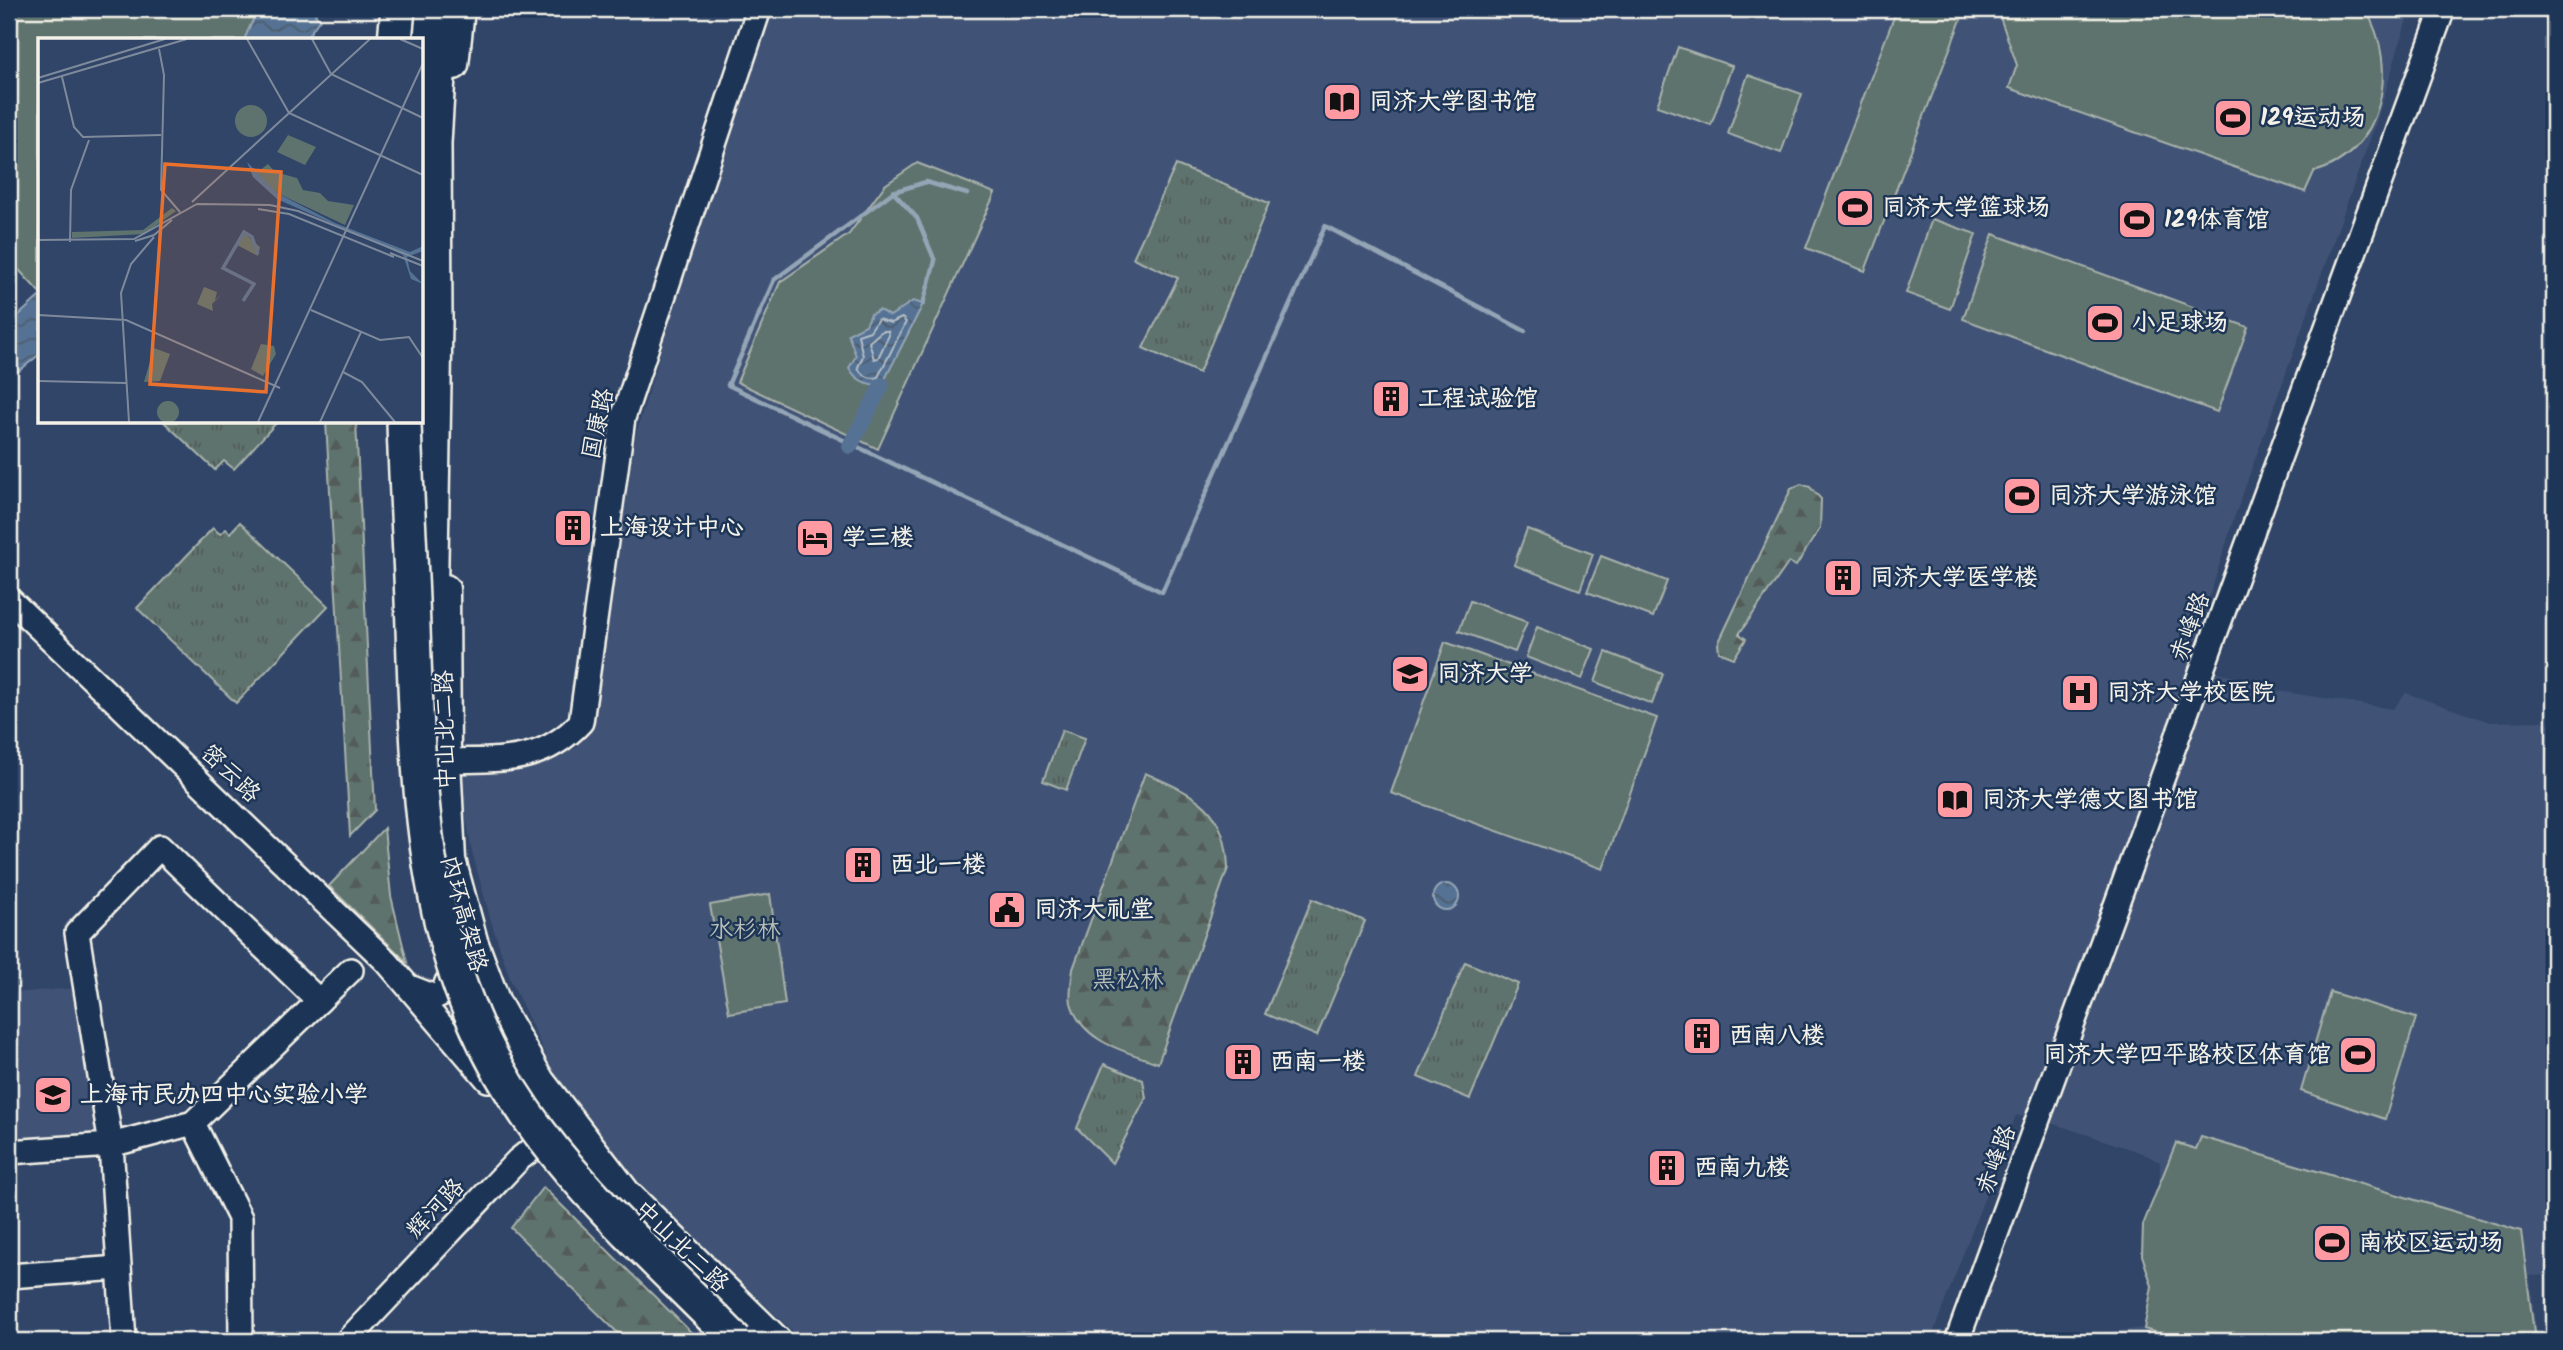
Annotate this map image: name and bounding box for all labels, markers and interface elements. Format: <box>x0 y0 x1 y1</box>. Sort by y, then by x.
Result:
inset map <box>38 38 424 424</box>
library icon: 同济大学图书馆 <box>1321 81 1363 123</box>
place label: 同济大学图书馆 <box>1369 83 1537 122</box>
sports icon: 129运动场 <box>2212 97 2254 139</box>
place label: 129运动场 <box>2260 99 2365 138</box>
sports icon: 同济大学篮球场 <box>1834 187 1876 229</box>
place label: 同济大学篮球场 <box>1882 189 2050 228</box>
sports icon: 129体育馆 <box>2116 199 2158 241</box>
place label: 129体育馆 <box>2164 201 2269 240</box>
sports icon: 小足球场 <box>2084 302 2126 344</box>
place label: 小足球场 <box>2132 304 2228 343</box>
building icon: 工程试验馆 <box>1370 378 1412 420</box>
place label: 工程试验馆 <box>1418 380 1538 419</box>
street label: 国康路 <box>572 385 626 463</box>
sports icon: 同济大学游泳馆 <box>2001 475 2043 517</box>
place label: 同济大学游泳馆 <box>2049 477 2217 516</box>
building icon: 上海设计中心 <box>552 507 594 549</box>
place label: 上海设计中心 <box>600 509 744 548</box>
hotel icon: 学三楼 <box>794 517 836 559</box>
place label: 学三楼 <box>842 519 914 558</box>
building icon: 同济大学医学楼 <box>1822 557 1864 599</box>
place label: 同济大学医学楼 <box>1870 559 2038 598</box>
street label: 赤峰路 <box>2160 587 2222 667</box>
school or university icon: 同济大学 <box>1389 653 1431 695</box>
place label: 同济大学 <box>1437 655 1533 694</box>
street label: 中山北二路 <box>425 670 467 790</box>
hospital icon: 同济大学校医院 <box>2059 672 2101 714</box>
place label: 同济大学校医院 <box>2107 674 2275 713</box>
street label: 密云路 <box>191 735 269 813</box>
library icon: 同济大学德文图书馆 <box>1934 779 1976 821</box>
place label: 同济大学德文图书馆 <box>1982 781 2198 820</box>
building icon: 西北一楼 <box>842 844 884 886</box>
place label: 西北一楼 <box>890 846 986 885</box>
street label: 内环高架路 <box>429 851 497 977</box>
public building icon: 同济大礼堂 <box>986 889 1028 931</box>
place label: 同济大礼堂 <box>1034 891 1154 930</box>
park label: 水杉林 <box>709 911 781 950</box>
park label: 黑松林 <box>1092 961 1164 1000</box>
building icon: 西南八楼 <box>1681 1015 1723 1057</box>
place label: 西南八楼 <box>1729 1017 1825 1056</box>
sports icon: 同济大学四平路校区体育馆 <box>2337 1034 2379 1076</box>
place label: 同济大学四平路校区体育馆 <box>2043 1036 2331 1075</box>
building icon: 西南一楼 <box>1222 1041 1264 1083</box>
place label: 西南一楼 <box>1270 1043 1366 1082</box>
school or university icon: 上海市民办四中心实验小学 <box>32 1074 74 1116</box>
place label: 上海市民办四中心实验小学 <box>80 1076 368 1115</box>
street label: 赤峰路 <box>1966 1120 2028 1200</box>
building icon: 西南九楼 <box>1646 1147 1688 1189</box>
place label: 西南九楼 <box>1694 1149 1790 1188</box>
street label: 辉河路 <box>397 1169 475 1249</box>
street label: 中山北二路 <box>624 1191 738 1303</box>
sports icon: 南校区运动场 <box>2311 1222 2353 1264</box>
place label: 南校区运动场 <box>2359 1224 2503 1263</box>

